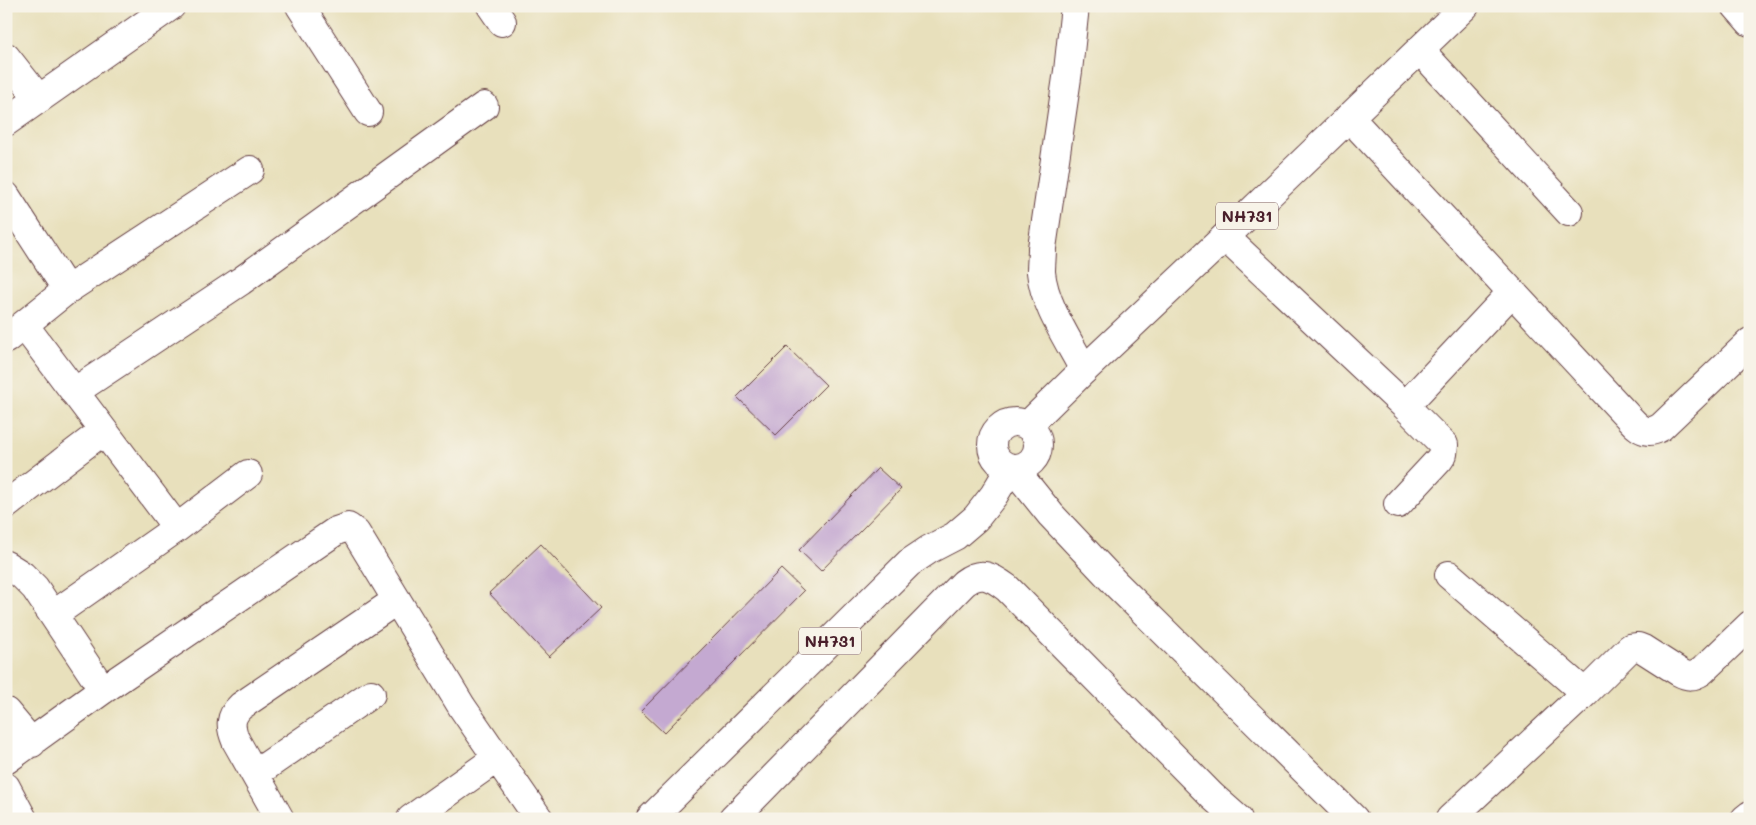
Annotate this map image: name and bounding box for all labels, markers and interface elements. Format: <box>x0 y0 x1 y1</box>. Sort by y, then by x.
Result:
road number: NH731 <box>1216 202 1278 230</box>
road number: NH731 <box>799 627 861 654</box>

